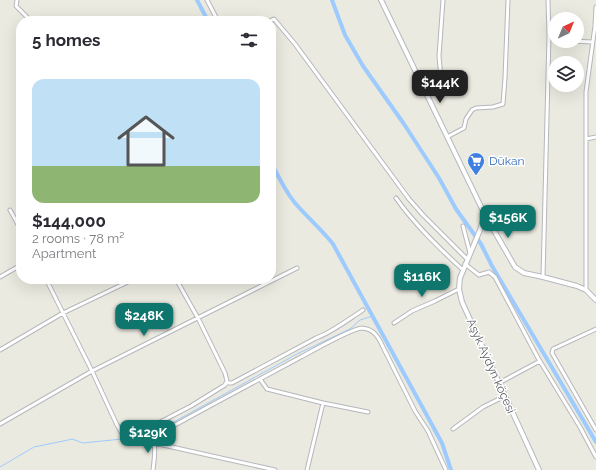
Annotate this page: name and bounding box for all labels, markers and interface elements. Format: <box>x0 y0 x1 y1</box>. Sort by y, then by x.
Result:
north arrow <box>548 12 584 48</box>
map controls <box>548 12 584 92</box>
icon: filters <box>238 29 260 51</box>
text: 5 homes <box>32 30 100 50</box>
button: layers <box>548 56 584 92</box>
pin: $144K <box>412 70 468 104</box>
text: $144K <box>421 75 459 90</box>
icon: home <box>110 105 182 177</box>
supermarket icon: Dükan <box>466 151 486 176</box>
place label: Dükan <box>489 154 525 168</box>
pin: $156K <box>480 205 536 239</box>
text: $156K <box>489 210 527 225</box>
text: $144,000 <box>32 211 106 231</box>
text: 2 rooms · 78 m² <box>32 231 124 246</box>
text: Apartment <box>32 246 96 261</box>
pin: $116K <box>394 264 450 298</box>
text: $116K <box>403 269 441 284</box>
pin: $248K <box>116 303 172 337</box>
text: $248K <box>124 308 164 323</box>
street label: Aşyk Aýdyn köçesi <box>464 316 518 416</box>
pin: $129K <box>120 420 176 454</box>
text: $129K <box>129 425 167 440</box>

